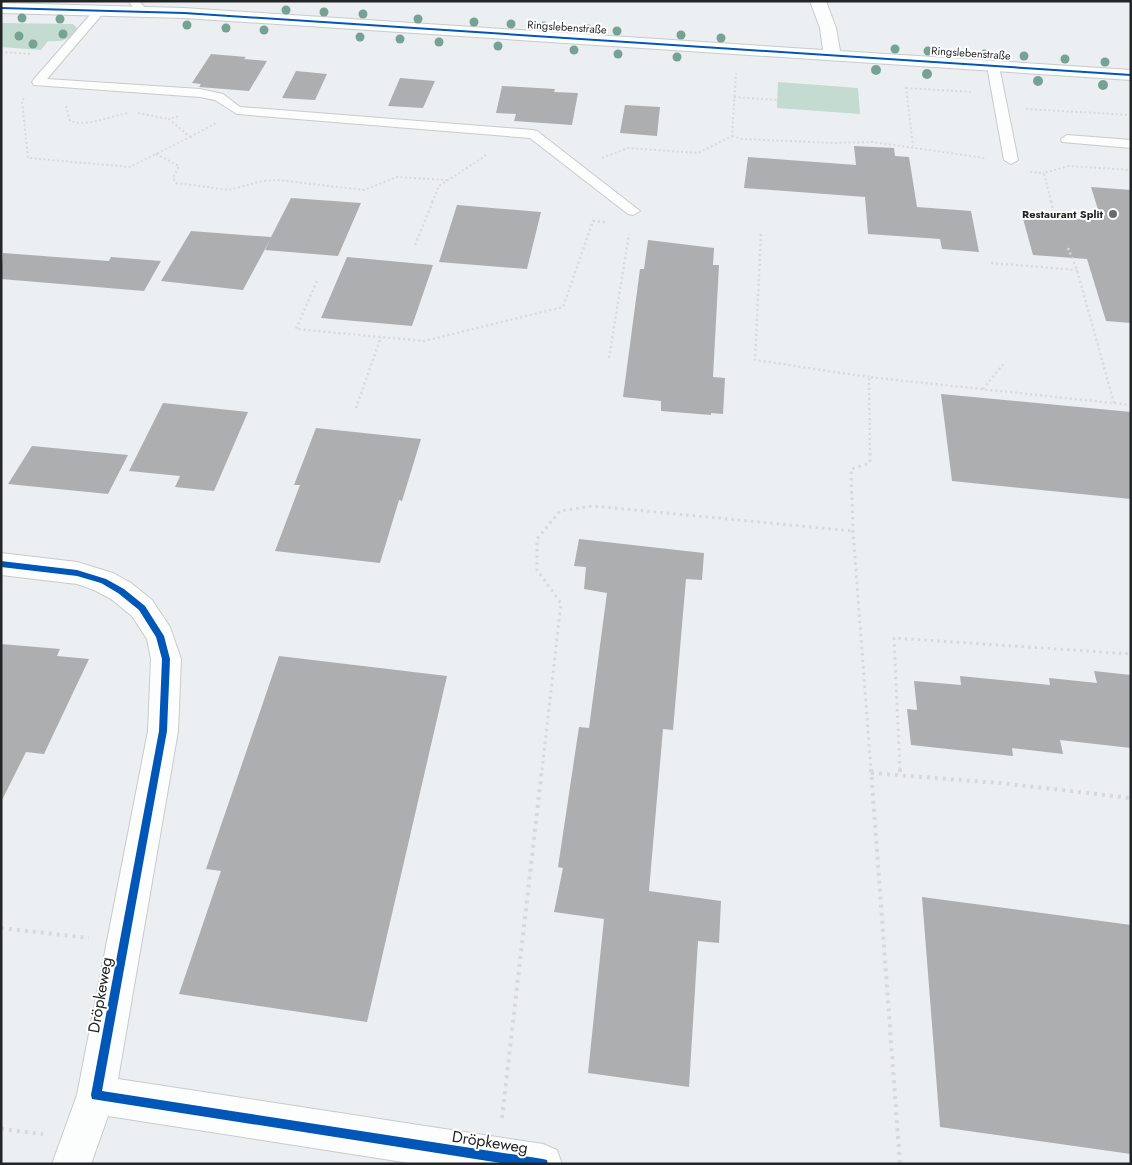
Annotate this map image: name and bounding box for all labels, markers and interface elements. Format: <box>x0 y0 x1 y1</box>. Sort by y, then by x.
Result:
street label: Ringslebenstraße <box>527 16 608 38</box>
street label: Ringslebenstraße <box>931 42 1012 64</box>
place label: Restaurant Split <box>1022 206 1103 222</box>
marker: Restaurant Split <box>1107 208 1119 220</box>
street label: Dröpkeweg <box>82 955 118 1035</box>
street label: Dröpkeweg <box>450 1125 530 1159</box>

